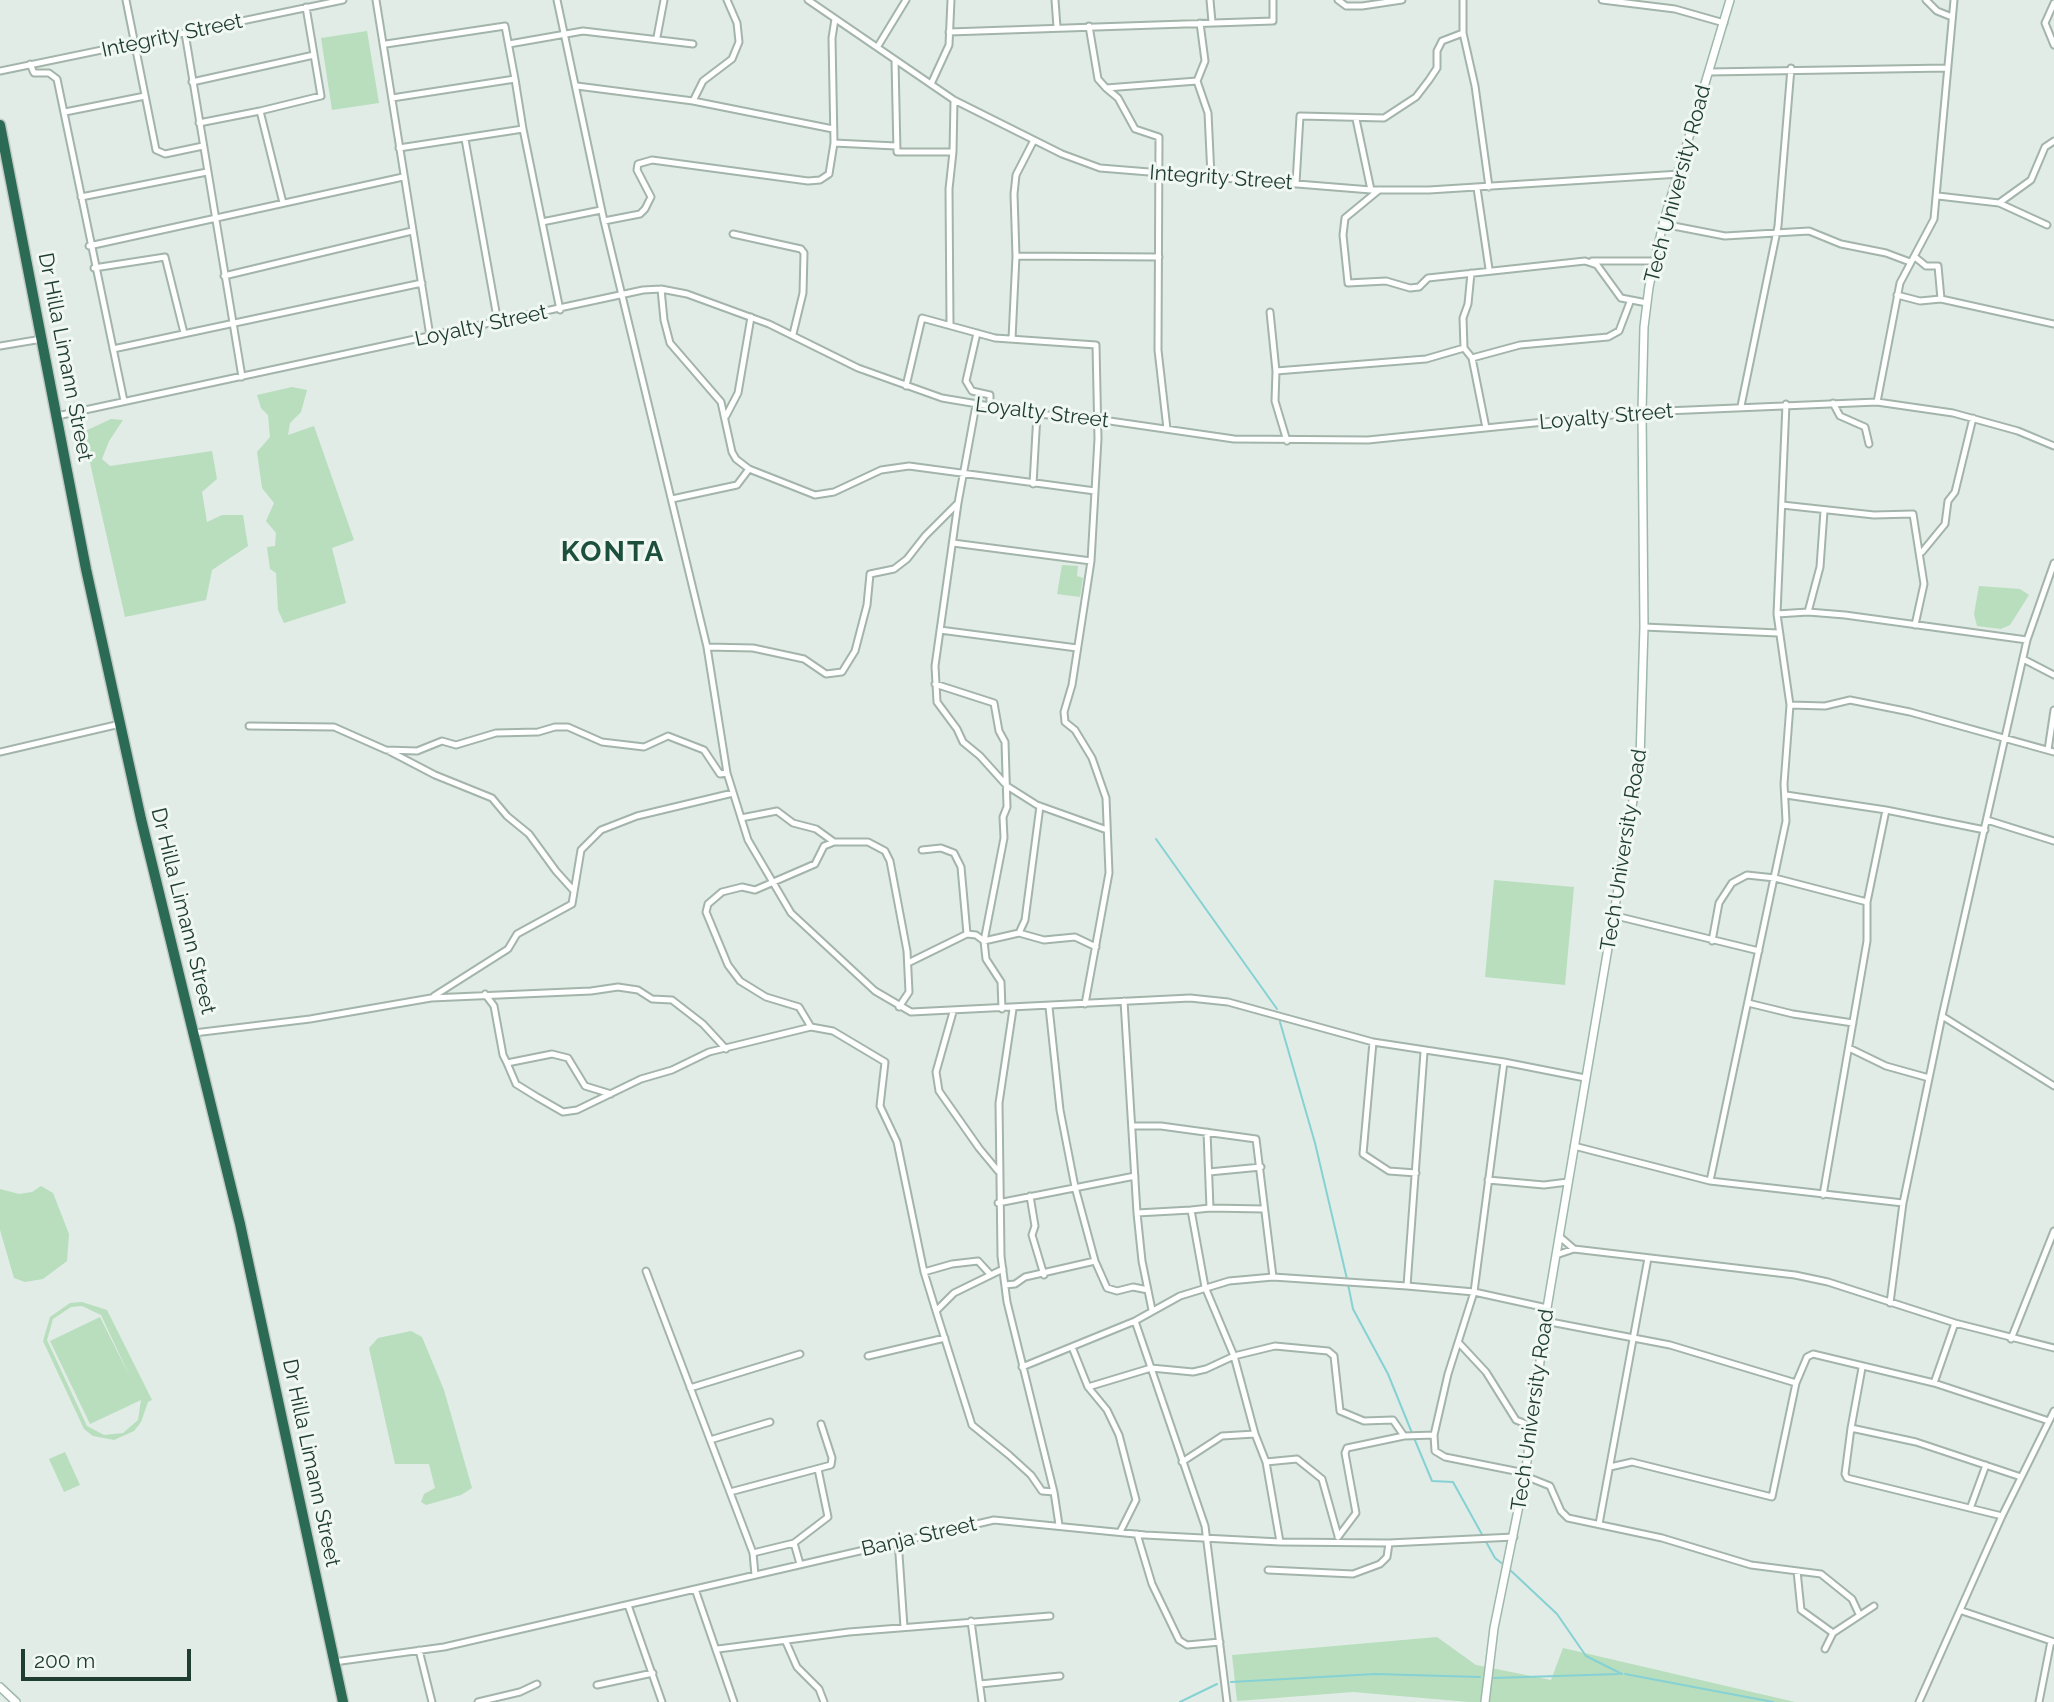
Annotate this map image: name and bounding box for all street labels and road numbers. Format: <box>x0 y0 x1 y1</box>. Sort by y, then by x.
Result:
street label: Integrity Street <box>99 9 245 63</box>
street label: Tech University Road <box>1639 82 1717 286</box>
street label: Integrity Street <box>1149 160 1293 196</box>
street label: Dr Hilla Limann Street <box>32 251 98 463</box>
street label: Loyalty Street <box>413 300 549 352</box>
street label: Loyalty Street <box>974 392 1110 434</box>
street label: Loyalty Street <box>1538 399 1674 435</box>
street label: Tech University Road <box>1596 747 1652 953</box>
street label: Dr Hilla Limann Street <box>145 805 221 1017</box>
street label: Tech University Road <box>1506 1307 1560 1513</box>
street label: Dr Hilla Limann Street <box>277 1357 345 1569</box>
street label: Banja Street <box>859 1512 979 1562</box>

